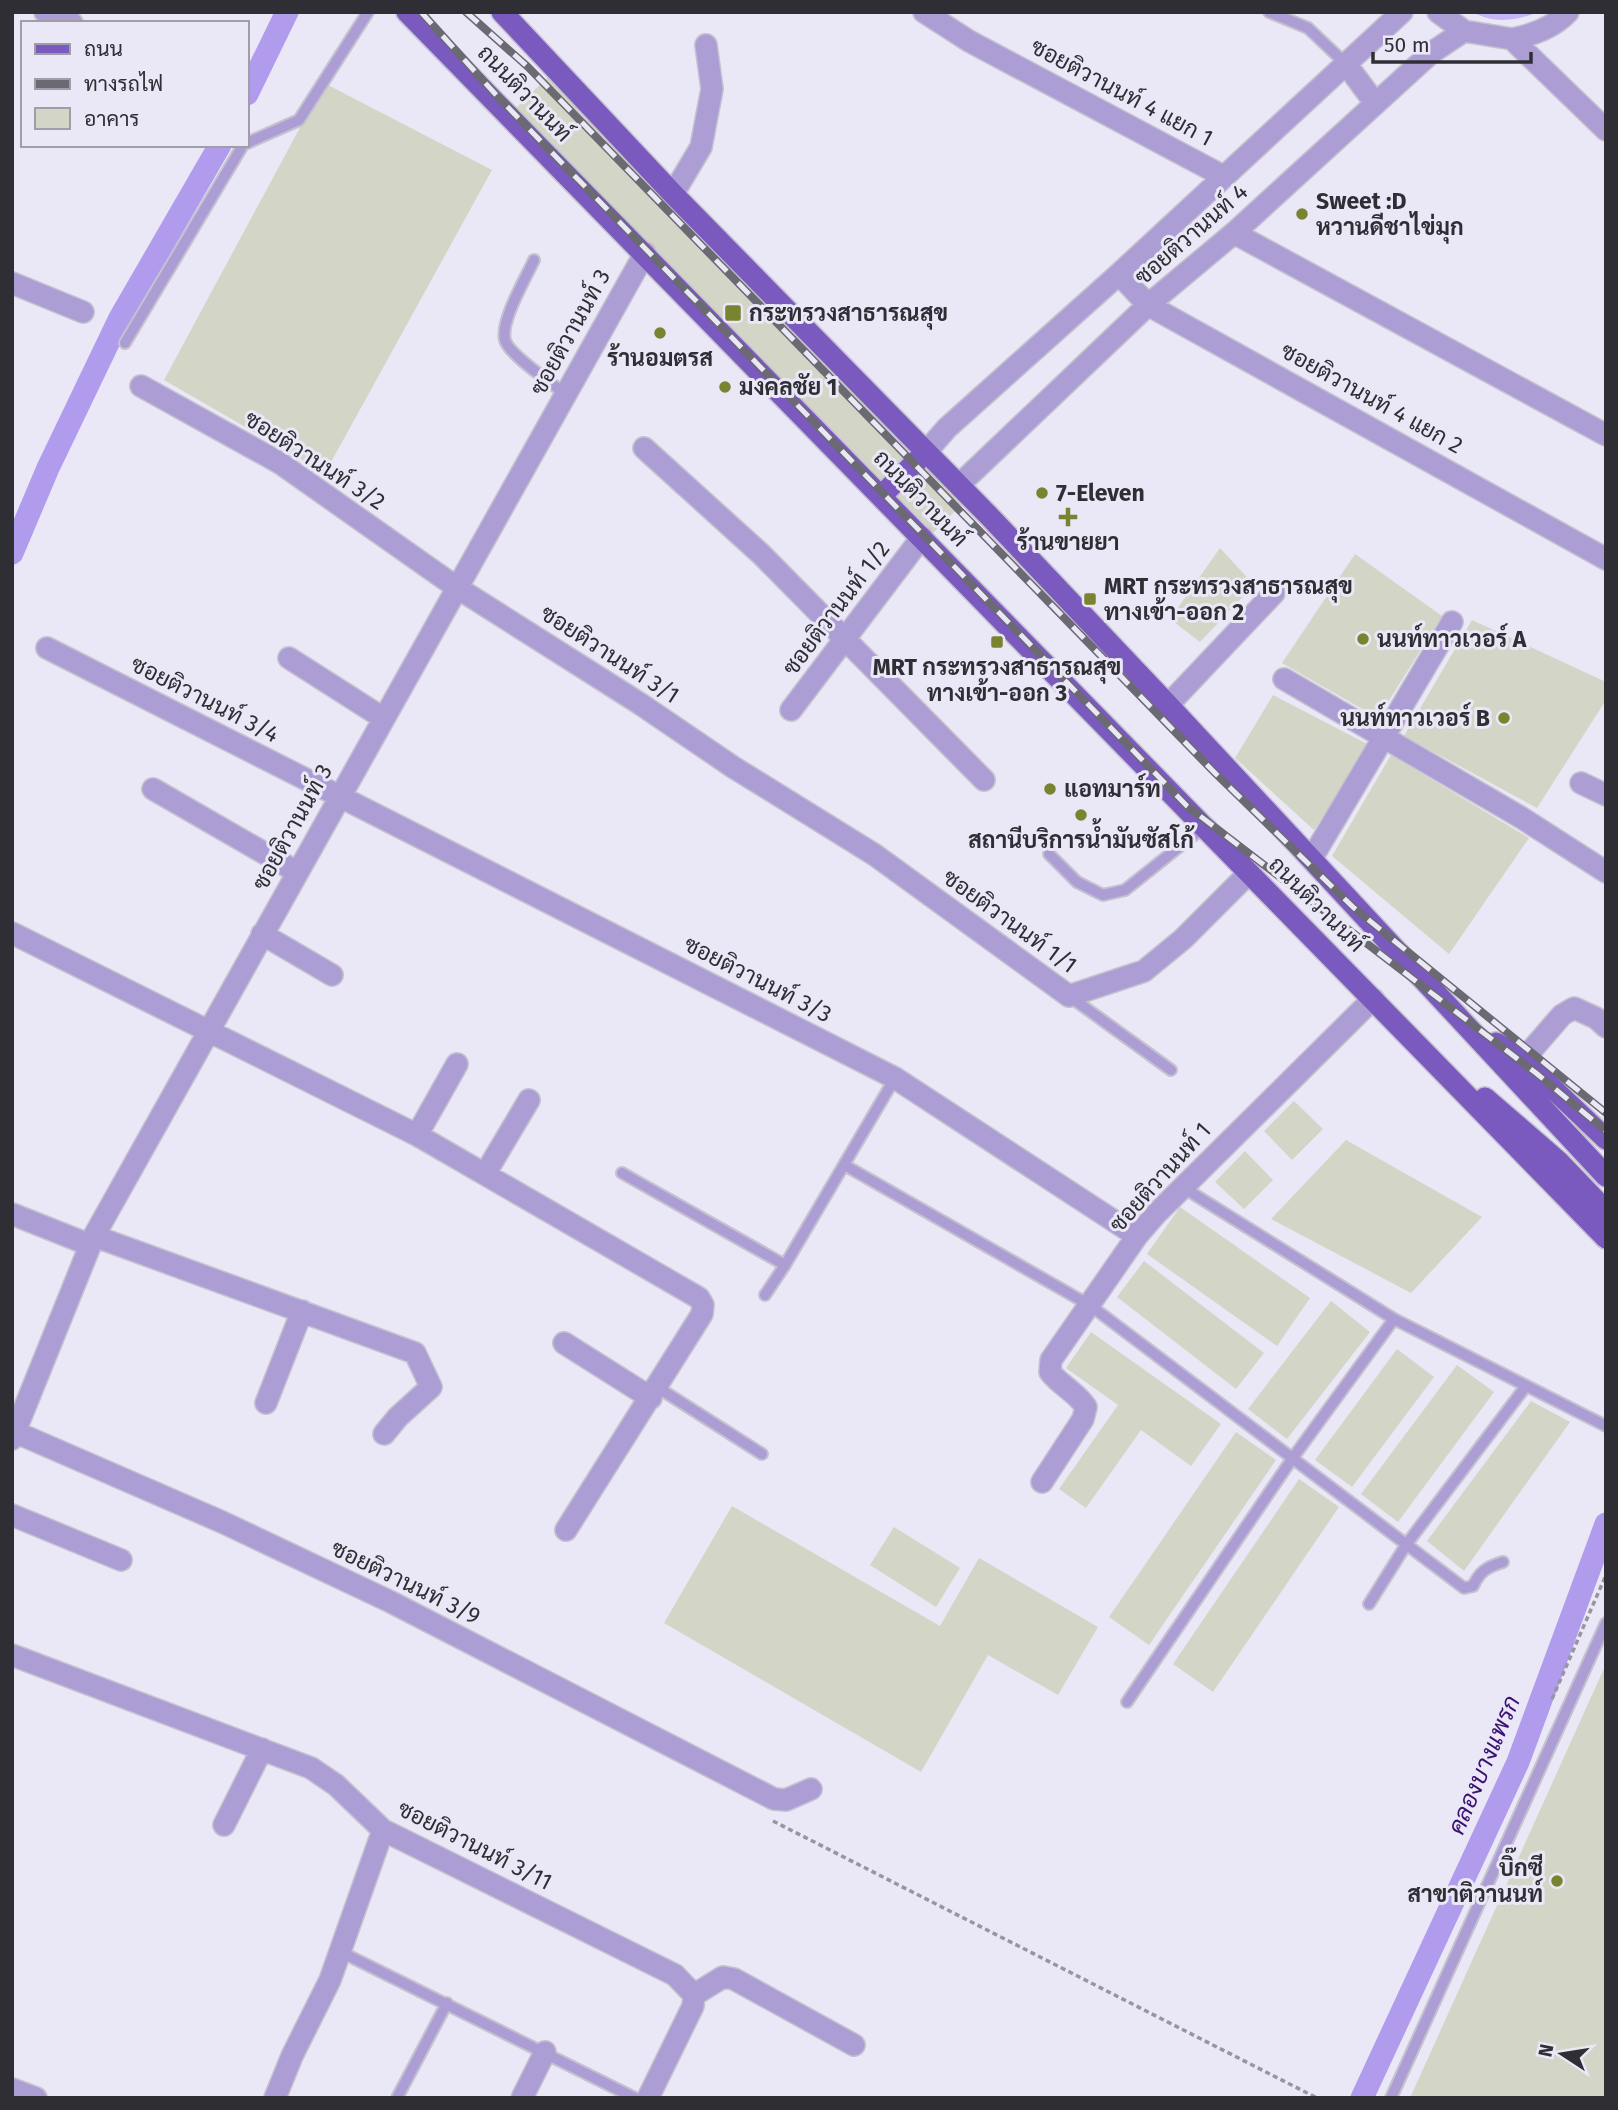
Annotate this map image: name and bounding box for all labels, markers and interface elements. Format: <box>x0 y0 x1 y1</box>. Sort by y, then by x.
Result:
legend <box>21 21 248 147</box>
scale bar <box>1373 21 1530 65</box>
street label: ซอยติวานนท์ 4 แยก 1 <box>1026 30 1219 152</box>
text: 50 m <box>1384 32 1430 58</box>
text: ถนน <box>84 36 123 62</box>
street label: ถนนติวานนท์ <box>472 37 580 147</box>
text: ทางรถไฟ <box>84 71 163 97</box>
text: อาคาร <box>84 106 140 132</box>
street label: ซอยติวานนท์ 4 <box>1127 176 1253 291</box>
place label: Sweet :D หวานดีชาไข่มุก <box>1316 187 1464 244</box>
marker: Sweet :D หวานดีชาไข่มุก <box>1294 206 1310 222</box>
street label: ซอยติวานนท์ 3 <box>522 263 616 400</box>
place label: กระทรวงสาธารณสุข <box>749 299 948 330</box>
marker: กระทรวงสาธารณสุข <box>723 303 743 323</box>
marker: ร้านอมตรส <box>652 325 668 341</box>
street label: ซอยติวานนท์ 4 แยก 2 <box>1276 335 1469 460</box>
place label: ร้านอมตรส <box>607 342 713 372</box>
place label: มงคลชัย 1 <box>739 372 837 401</box>
marker: มงคลชัย 1 <box>717 379 733 395</box>
street label: ซอยติวานนท์ 3/2 <box>240 403 392 516</box>
street label: ถนนติวานนท์ <box>868 442 976 552</box>
place label: 7-Eleven <box>1056 479 1145 507</box>
marker: 7-Eleven <box>1034 485 1050 501</box>
marker: ร้านขายยา <box>1060 509 1076 525</box>
place label: ร้านขายยา <box>1016 526 1120 556</box>
street label: ซอยติวานนท์ 1/2 <box>775 534 896 681</box>
place label: MRT กระทรวงสาธารณสุข ทางเข้า-ออก 2 <box>1104 572 1353 626</box>
marker: MRT กระทรวงสาธารณสุข ทางเข้า-ออก 2 <box>1082 591 1098 607</box>
street label: ซอยติวานนท์ 3/1 <box>535 597 686 709</box>
place label: นนท์ทาวเวอร์ A <box>1377 623 1527 653</box>
marker: นนท์ทาวเวอร์ A <box>1355 631 1371 647</box>
marker: MRT กระทรวงสาธารณสุข ทางเข้า-ออก 3 <box>989 634 1005 650</box>
street label: ซอยติวานนท์ 3/4 <box>126 648 285 748</box>
place label: MRT กระทรวงสาธารณสุข ทางเข้า-ออก 3 <box>873 653 1121 707</box>
place label: นนท์ทาวเวอร์ B <box>1340 702 1490 732</box>
marker: นนท์ทาวเวอร์ B <box>1496 710 1512 726</box>
street label: ซอยติวานนท์ 3 <box>244 758 338 895</box>
place label: แอทมาร์ท <box>1064 773 1161 803</box>
marker: แอทมาร์ท <box>1042 781 1058 797</box>
marker: สถานีบริการน้ำมันซัสโก้ <box>1073 807 1089 823</box>
place label: สถานีบริการน้ำมันซัสโก้ <box>968 818 1195 854</box>
street label: ถนนติวานนท์ <box>1263 849 1372 958</box>
street label: ซอยติวานนท์ 1/1 <box>938 861 1084 979</box>
street label: ซอยติวานนท์ 3/3 <box>679 928 837 1028</box>
street label: ซอยติวานนท์ 1 <box>1102 1115 1217 1238</box>
street label: ซอยติวานนท์ 3/9 <box>327 1532 486 1630</box>
water label: คลองบางแพรก <box>1442 1691 1526 1839</box>
street label: ซอยติวานนท์ 3/11 <box>393 1792 558 1896</box>
place label: บิ๊กซี สาขาติวานนท์ <box>1407 1847 1544 1908</box>
marker: บิ๊กซี สาขาติวานนท์ <box>1549 1873 1565 1889</box>
north arrow <box>1527 2019 1597 2089</box>
text: N <box>1533 2042 1558 2059</box>

